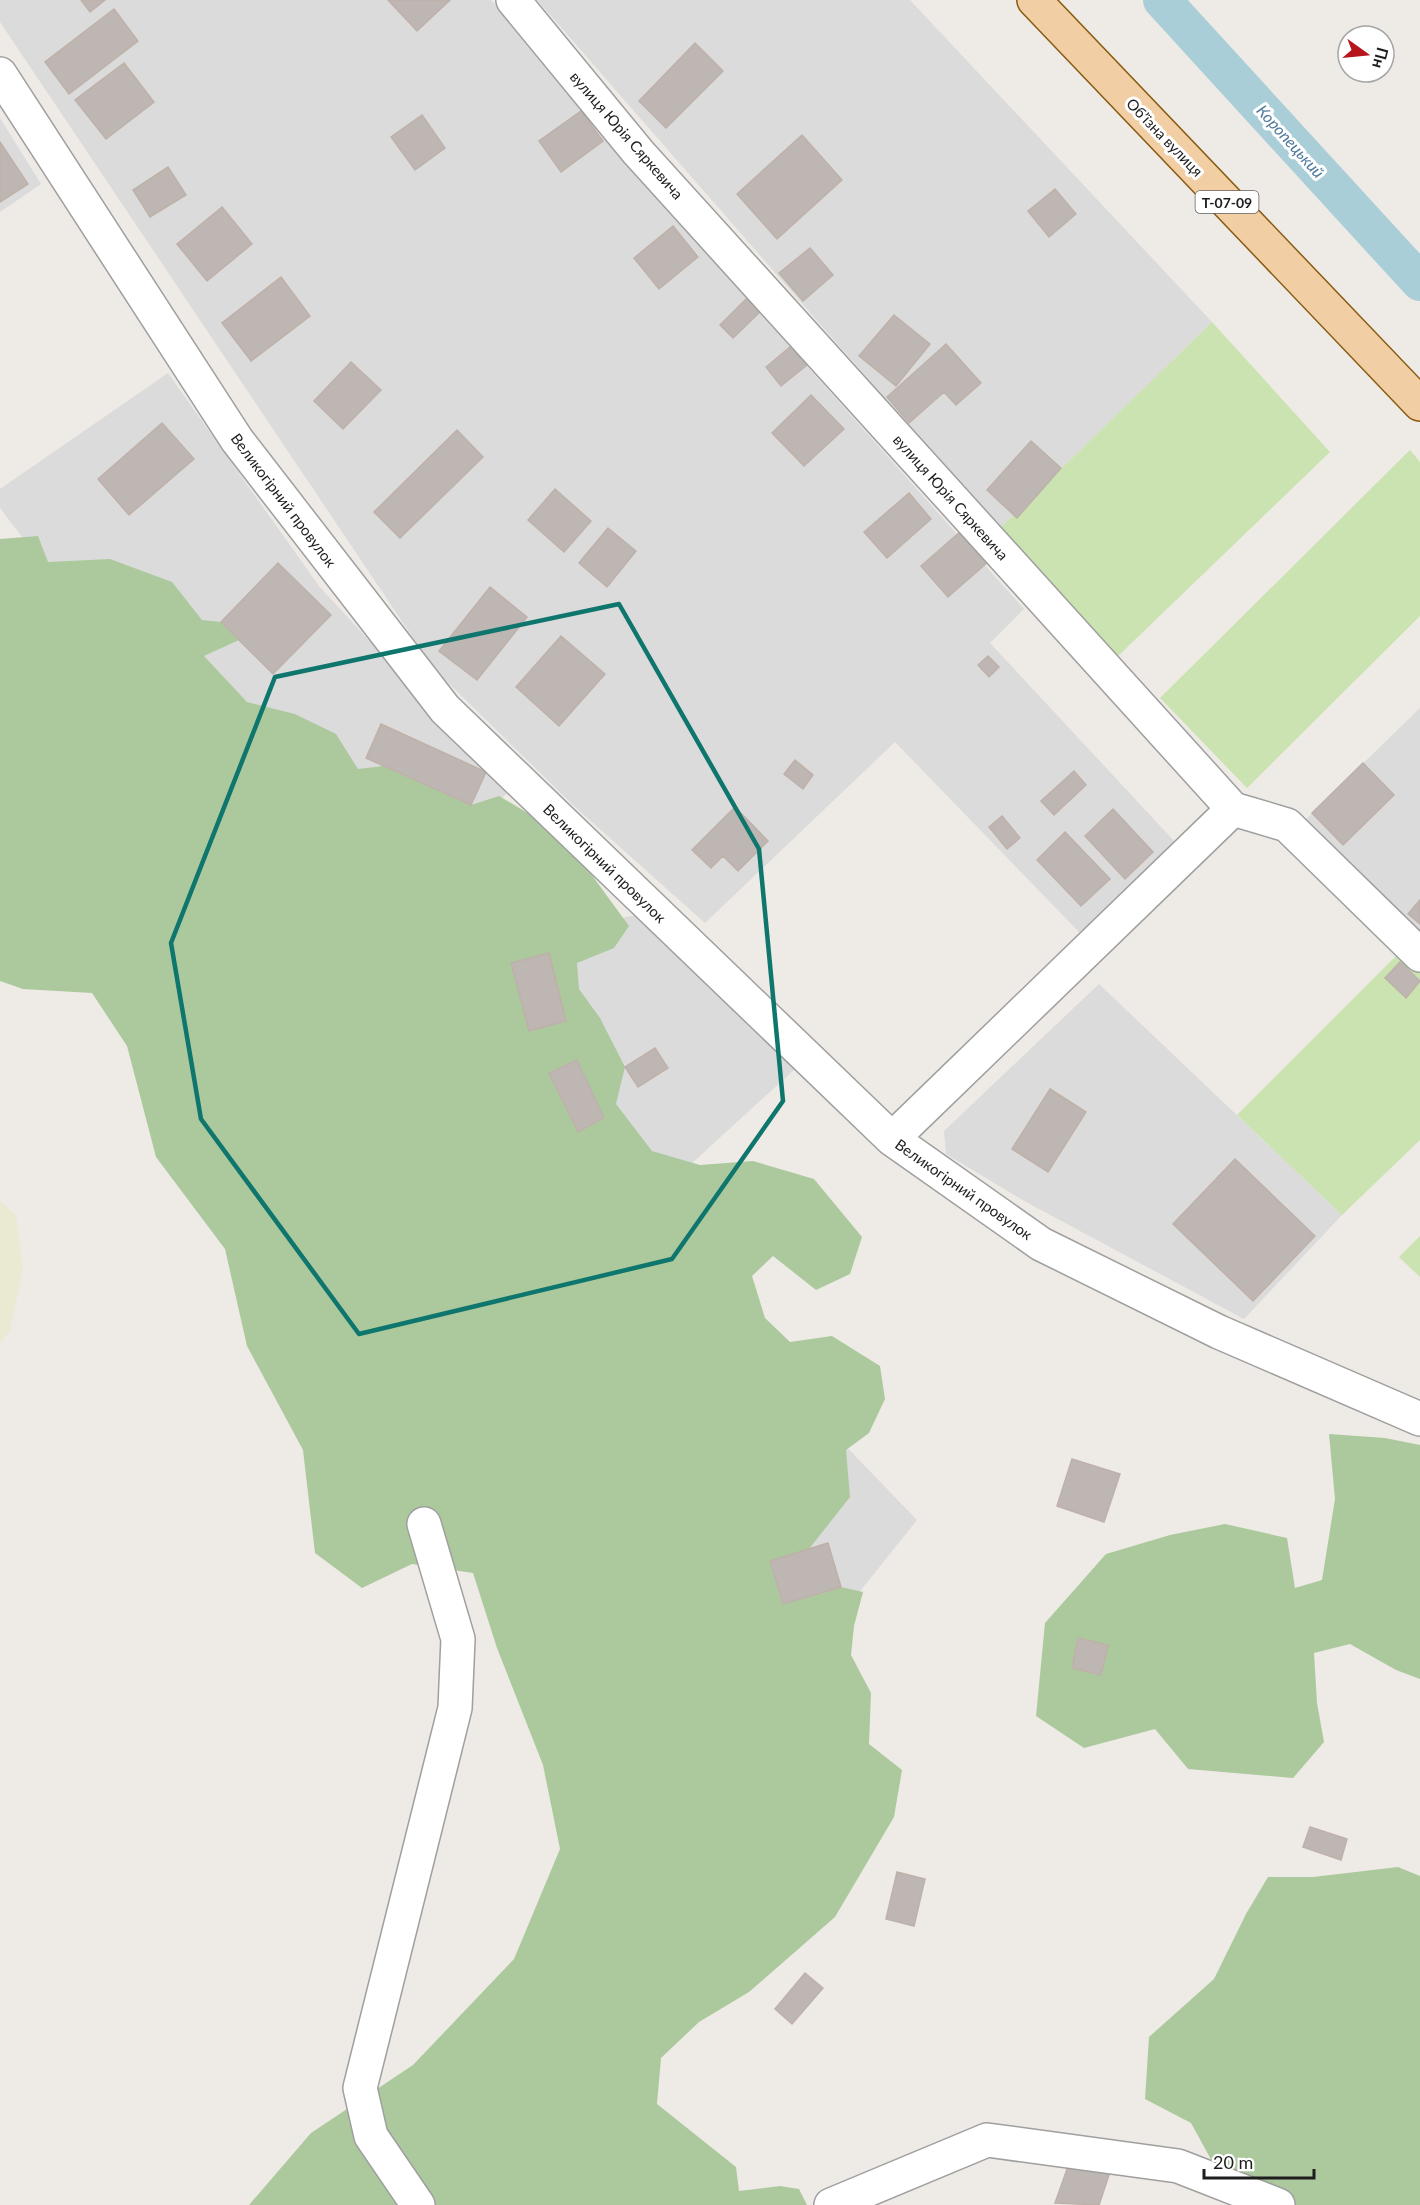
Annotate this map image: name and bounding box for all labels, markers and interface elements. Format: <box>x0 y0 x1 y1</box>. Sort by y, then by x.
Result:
north arrow <box>1336 24 1396 84</box>
text: Пн <box>1369 45 1393 71</box>
street label: вулиця Юрія Сяркевича <box>567 68 687 202</box>
street label: Обʼїзна вулиця <box>1123 94 1207 180</box>
water label: Коропецький <box>1253 101 1329 181</box>
road number: Т-07-09 <box>1196 191 1258 213</box>
street label: Великогірний провулок <box>228 429 340 571</box>
street label: вулиця Юрія Сяркевича <box>890 430 1012 564</box>
street label: Великогірний провулок <box>540 800 670 926</box>
street label: Великогірний провулок <box>892 1135 1036 1243</box>
scale bar <box>1204 2142 1314 2180</box>
text: 20 m <box>1213 2151 1253 2173</box>

